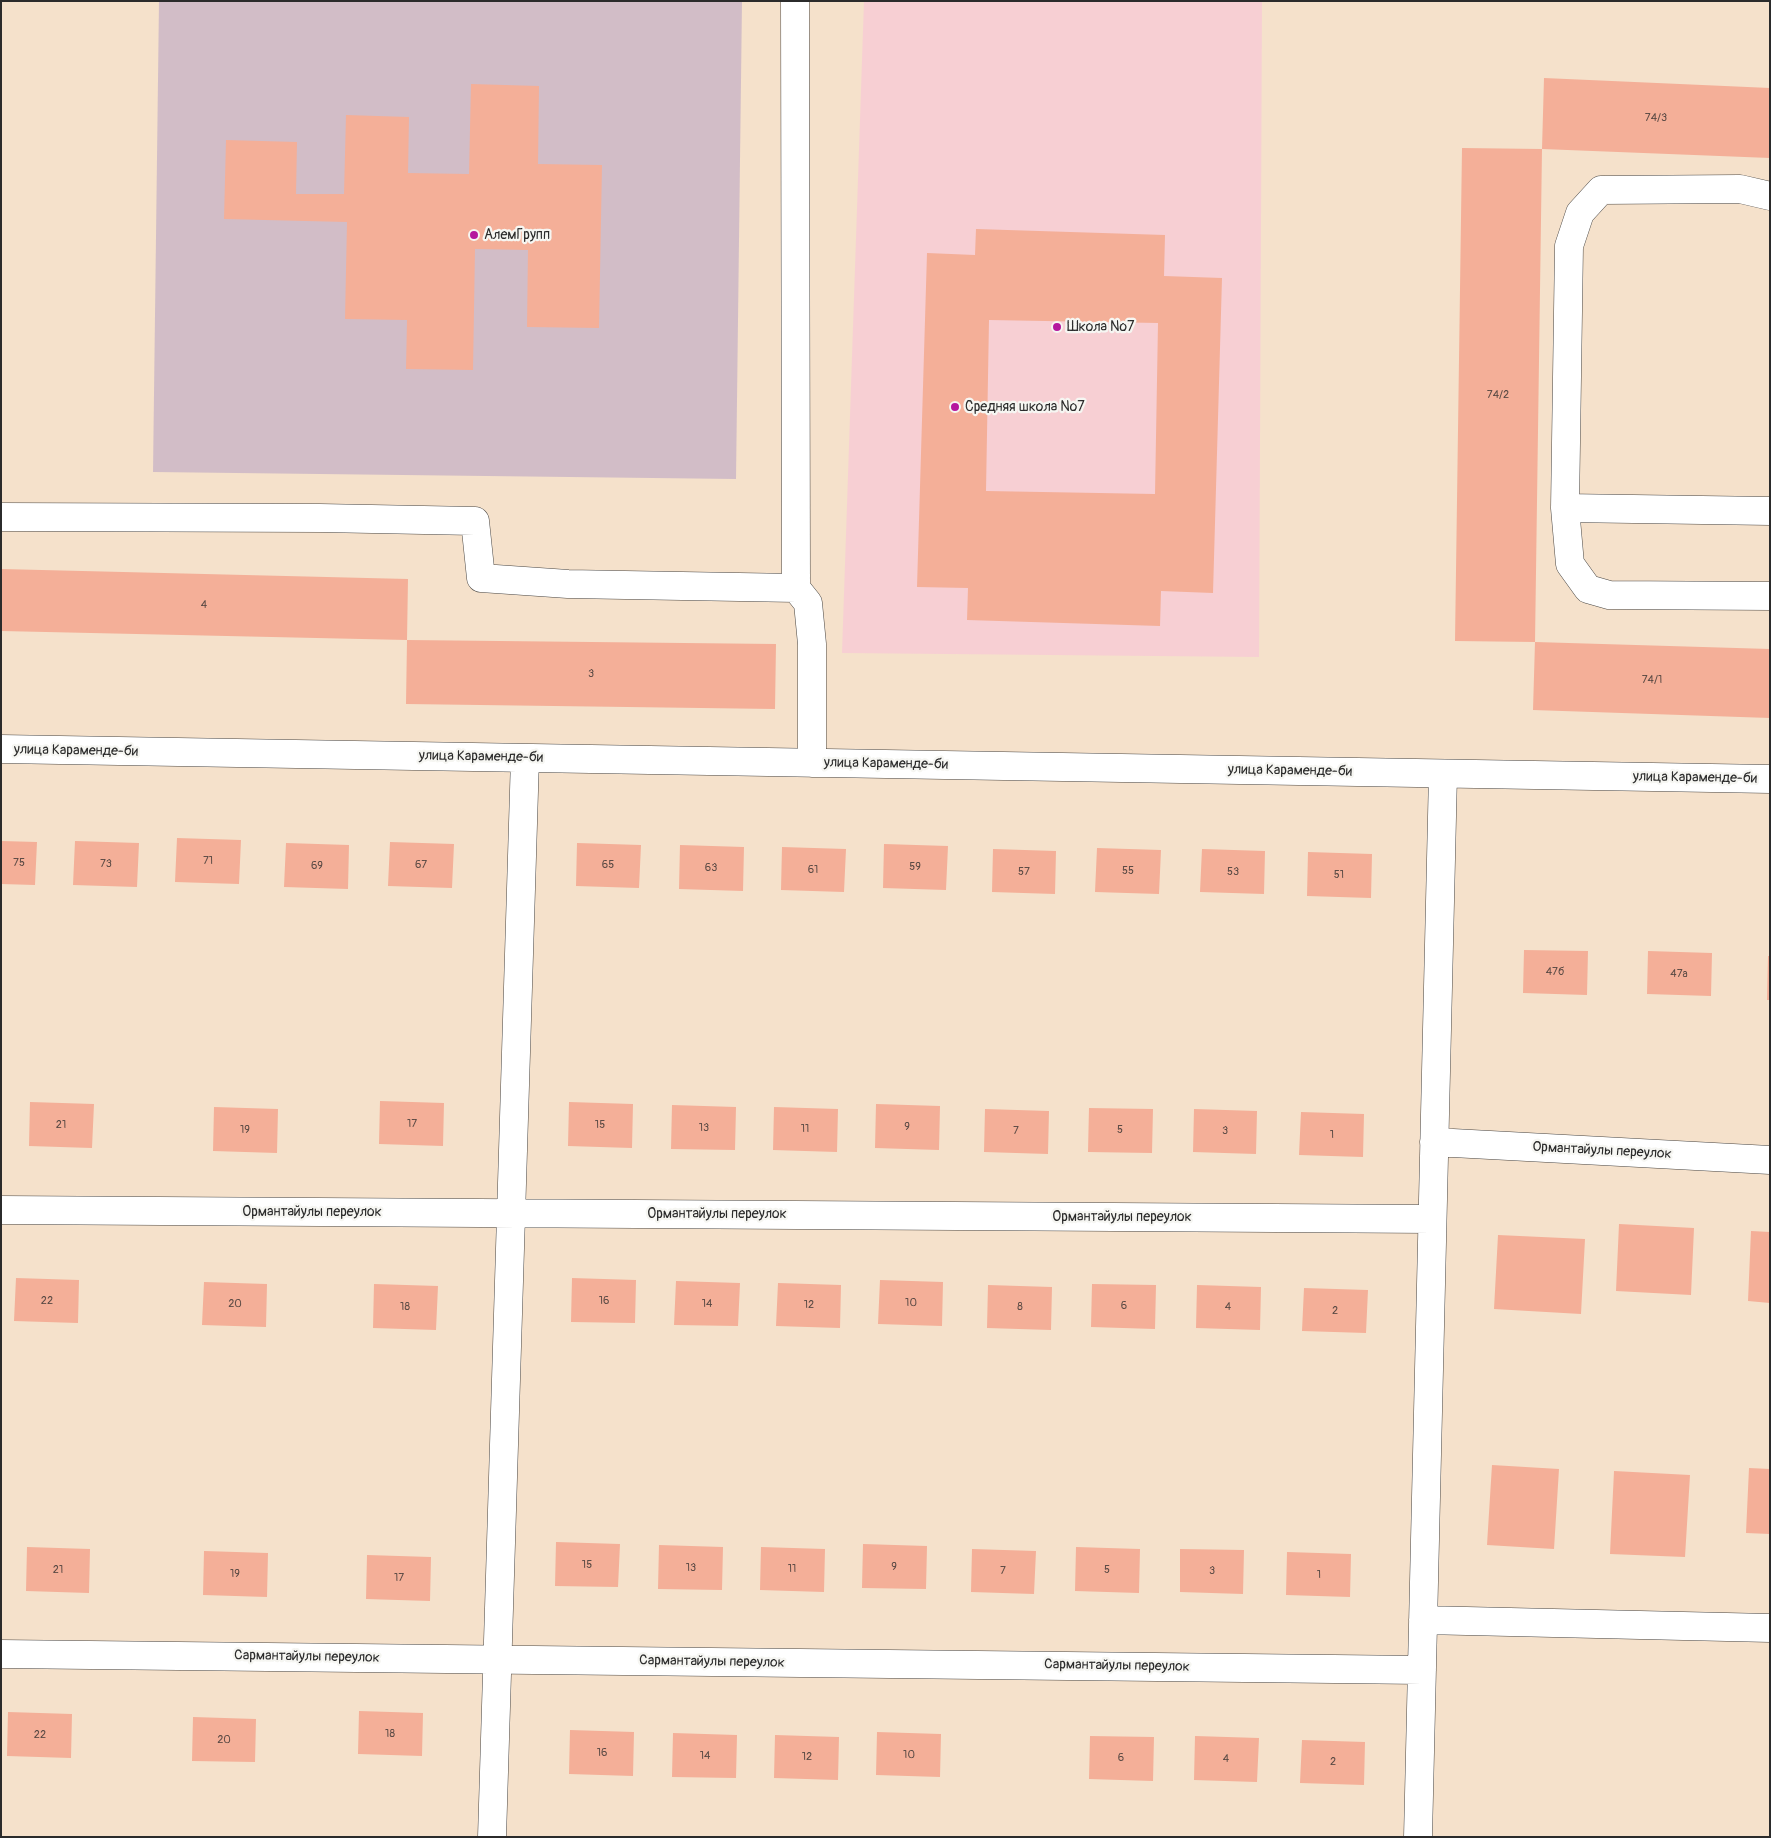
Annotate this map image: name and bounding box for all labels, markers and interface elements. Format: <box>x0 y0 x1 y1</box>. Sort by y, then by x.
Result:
house number: 74/3 <box>1645 111 1667 125</box>
place label: АлемГрупп <box>484 227 550 243</box>
marker: АлемГрупп <box>468 229 480 241</box>
place label: Школа №7 <box>1067 319 1134 335</box>
marker: Школа №7 <box>1051 321 1063 333</box>
house number: 74/2 <box>1487 388 1509 402</box>
place label: Средняя школа №7 <box>965 399 1085 415</box>
marker: Средняя школа №7 <box>949 401 961 413</box>
house number: 4 <box>201 598 207 612</box>
house number: 3 <box>588 667 594 681</box>
house number: 74/1 <box>1642 673 1662 687</box>
street label: улица Караменде-би <box>14 742 138 760</box>
street label: улица Караменде-би <box>419 748 543 766</box>
street label: улица Караменде-би <box>824 755 948 773</box>
street label: улица Караменде-би <box>1228 762 1352 780</box>
street label: улица Караменде-би <box>1633 769 1757 787</box>
house number: 71 <box>203 854 213 868</box>
house number: 75 <box>13 856 25 870</box>
house number: 73 <box>100 857 112 871</box>
house number: 67 <box>415 858 427 872</box>
house number: 65 <box>602 858 614 872</box>
house number: 69 <box>311 859 323 873</box>
house number: 59 <box>909 860 921 874</box>
house number: 63 <box>705 861 717 875</box>
house number: 61 <box>808 863 818 877</box>
house number: 55 <box>1122 864 1134 878</box>
house number: 57 <box>1018 865 1030 879</box>
house number: 53 <box>1227 865 1239 879</box>
house number: 51 <box>1334 868 1344 882</box>
house number: 47б <box>1546 965 1564 979</box>
house number: 47а <box>1670 967 1688 981</box>
house number: 17 <box>407 1117 417 1131</box>
house number: 21 <box>56 1118 66 1132</box>
house number: 15 <box>595 1118 605 1132</box>
house number: 9 <box>904 1120 910 1134</box>
house number: 13 <box>699 1121 709 1135</box>
house number: 11 <box>801 1122 809 1136</box>
house number: 19 <box>240 1123 250 1137</box>
house number: 5 <box>1117 1123 1123 1137</box>
house number: 7 <box>1013 1124 1019 1138</box>
house number: 3 <box>1222 1124 1228 1138</box>
house number: 1 <box>1330 1128 1334 1142</box>
street label: Ормантайулы переулок <box>1532 1139 1672 1163</box>
street label: Ормантайулы переулок <box>242 1204 382 1220</box>
street label: Ормантайулы переулок <box>647 1206 787 1222</box>
street label: Ормантайулы переулок <box>1052 1209 1192 1225</box>
house number: 22 <box>41 1294 53 1308</box>
house number: 16 <box>599 1294 609 1308</box>
house number: 10 <box>905 1296 917 1310</box>
house number: 20 <box>228 1297 242 1311</box>
house number: 14 <box>702 1297 712 1311</box>
house number: 12 <box>804 1298 814 1312</box>
house number: 6 <box>1121 1299 1127 1313</box>
house number: 18 <box>400 1300 410 1314</box>
house number: 8 <box>1017 1300 1023 1314</box>
house number: 4 <box>1225 1300 1231 1314</box>
house number: 2 <box>1332 1304 1338 1318</box>
house number: 15 <box>582 1558 592 1572</box>
house number: 9 <box>891 1560 897 1574</box>
house number: 13 <box>686 1561 696 1575</box>
house number: 11 <box>788 1562 796 1576</box>
house number: 21 <box>53 1563 63 1577</box>
house number: 5 <box>1104 1563 1110 1577</box>
house number: 7 <box>1000 1564 1006 1578</box>
house number: 3 <box>1209 1564 1215 1578</box>
house number: 19 <box>230 1567 240 1581</box>
house number: 1 <box>1317 1568 1321 1582</box>
house number: 17 <box>394 1571 404 1585</box>
street label: Сармантайулы переулок <box>234 1647 380 1667</box>
street label: Сармантайулы переулок <box>639 1652 785 1672</box>
street label: Сармантайулы переулок <box>1044 1656 1190 1676</box>
house number: 18 <box>385 1727 395 1741</box>
house number: 22 <box>34 1728 46 1742</box>
house number: 20 <box>217 1733 231 1747</box>
house number: 16 <box>597 1746 607 1760</box>
house number: 10 <box>903 1748 915 1762</box>
house number: 14 <box>700 1749 710 1763</box>
house number: 12 <box>802 1750 812 1764</box>
house number: 6 <box>1118 1751 1124 1765</box>
house number: 4 <box>1223 1752 1229 1766</box>
house number: 2 <box>1330 1755 1336 1769</box>

